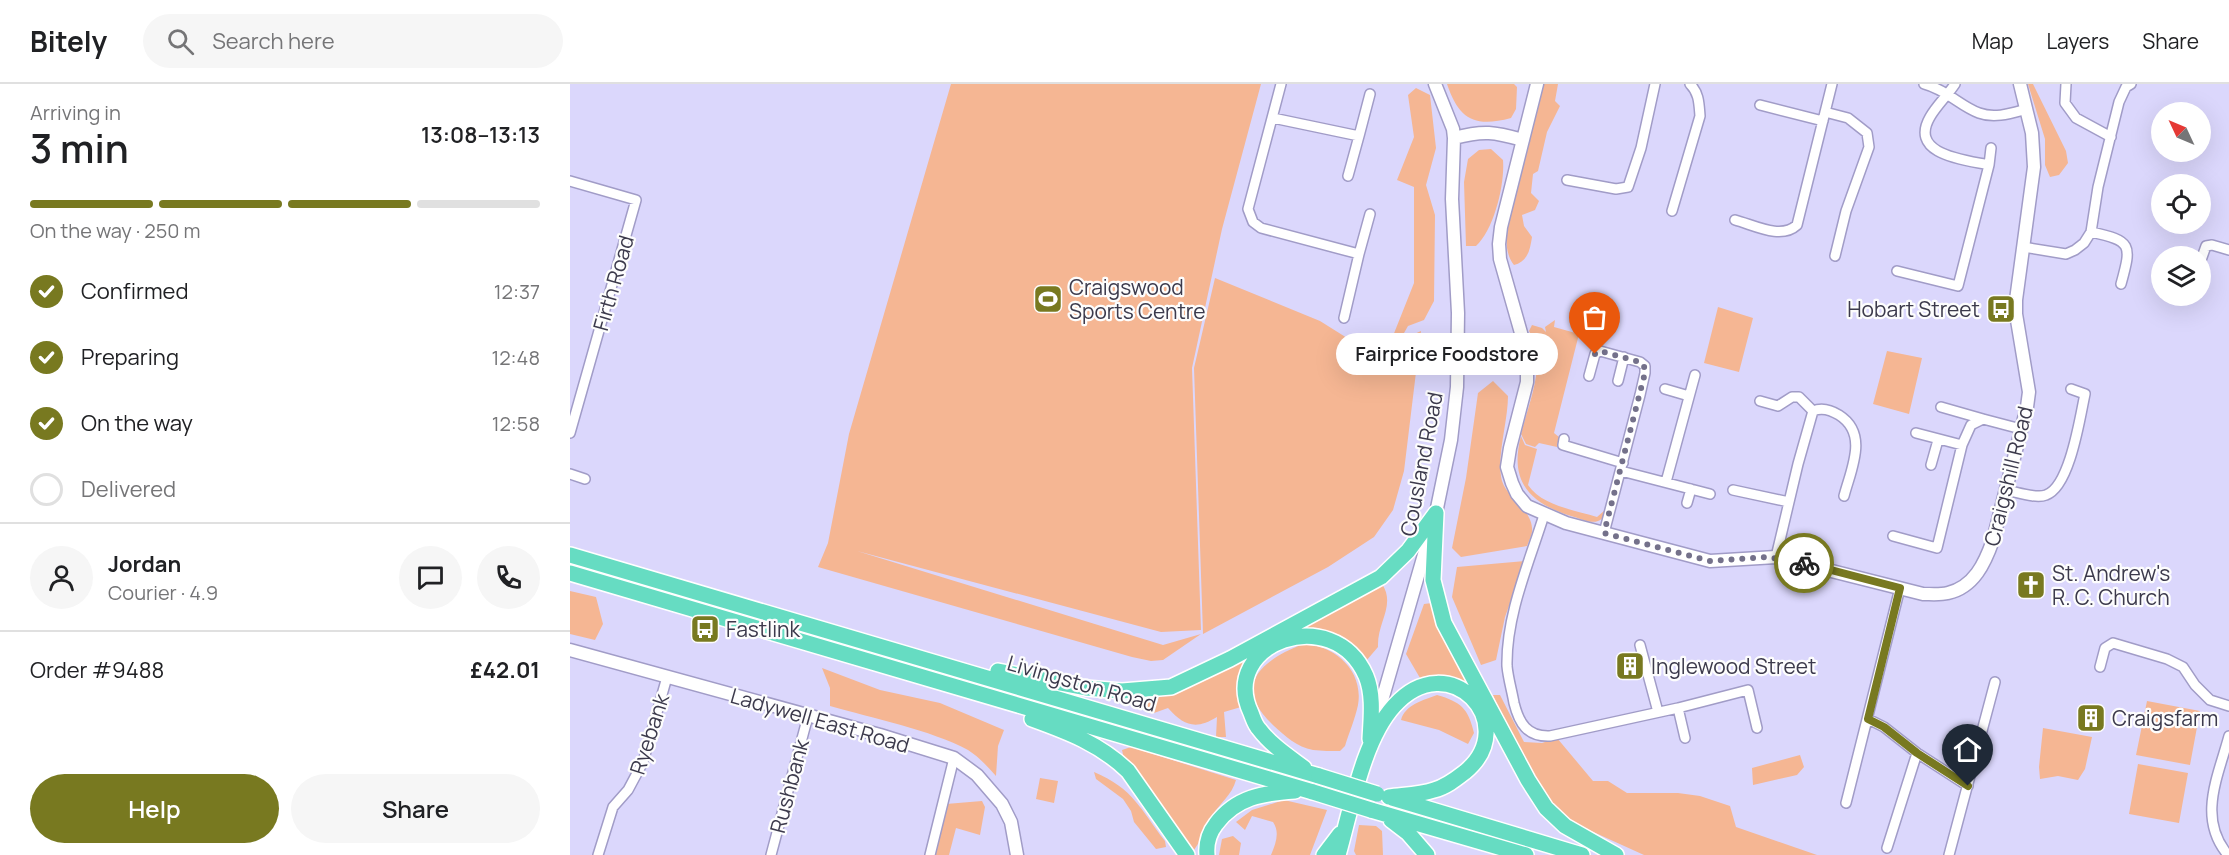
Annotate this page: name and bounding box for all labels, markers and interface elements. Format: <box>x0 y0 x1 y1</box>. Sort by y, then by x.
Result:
search box <box>143 14 563 68</box>
text: Bitely <box>30 22 107 60</box>
icon: search <box>164 25 197 58</box>
text: Search here <box>212 26 335 56</box>
text: Map <box>1972 27 2013 55</box>
text: Layers <box>2046 27 2109 55</box>
text: Share <box>2142 27 2199 55</box>
text: Arriving in <box>30 99 121 126</box>
north arrow <box>2151 102 2211 162</box>
map controls <box>2151 102 2211 306</box>
text: 13:08–13:13 <box>421 120 540 150</box>
text: 3 min <box>30 121 129 175</box>
button: locate <box>2151 174 2211 234</box>
text: On the way · 250 m <box>30 217 200 244</box>
street label: Firth Road <box>586 232 640 334</box>
button: layers <box>2151 246 2211 306</box>
place label: Craigswood Sports Centre <box>1069 273 1206 325</box>
icon: check <box>30 275 63 308</box>
text: Confirmed <box>81 276 189 306</box>
text: 12:37 <box>494 278 540 305</box>
sports icon: Craigswood Sports Centre <box>1032 283 1064 315</box>
pin <box>1569 292 1620 354</box>
bus stop icon: Hobart Street <box>1985 293 2017 325</box>
place label: Hobart Street <box>1847 295 1980 323</box>
icon: bag <box>1578 301 1611 334</box>
callout: Fairprice Foodstore <box>1337 333 1559 375</box>
text: Fairprice Foodstore <box>1355 340 1539 367</box>
icon: check <box>30 341 63 374</box>
text: Preparing <box>81 342 179 372</box>
text: 12:48 <box>491 344 540 371</box>
street label: Cousland Road <box>1393 390 1449 538</box>
street label: Craigshill Road <box>1977 403 2039 549</box>
icon: check <box>30 407 63 440</box>
text: On the way <box>81 408 193 438</box>
text: 12:58 <box>492 410 540 437</box>
text: Delivered <box>81 474 176 504</box>
courier <box>1774 533 1834 593</box>
button: person <box>30 546 93 609</box>
button: chat <box>399 546 462 609</box>
button: phone <box>477 546 540 609</box>
icon: bike <box>1788 547 1821 580</box>
text: Jordan <box>108 549 181 579</box>
place label: St. Andrew's R. C. Church <box>2052 559 2170 611</box>
church icon: St. Andrew's R. C. Church <box>2015 569 2047 601</box>
text: Courier · 4.9 <box>108 579 218 606</box>
bus stop icon: Fastlink <box>689 613 721 645</box>
place label: Fastlink <box>726 615 801 643</box>
street label: Livingston Road <box>1004 648 1160 718</box>
building icon: Inglewood Street <box>1614 650 1646 682</box>
place label: Inglewood Street <box>1651 652 1816 680</box>
text: Order #9488 <box>30 655 164 685</box>
text: £42.01 <box>470 655 540 685</box>
street label: Ladywell East Road <box>727 681 913 759</box>
street label: Ryebank <box>623 690 675 778</box>
building icon: Craigsfarm <box>2075 702 2107 734</box>
place label: Craigsfarm <box>2112 704 2218 732</box>
pin <box>1942 724 1993 786</box>
icon: home <box>1951 733 1984 766</box>
street label: Rushbank <box>763 735 815 836</box>
button: Help <box>30 774 279 843</box>
button: Share <box>291 774 540 843</box>

